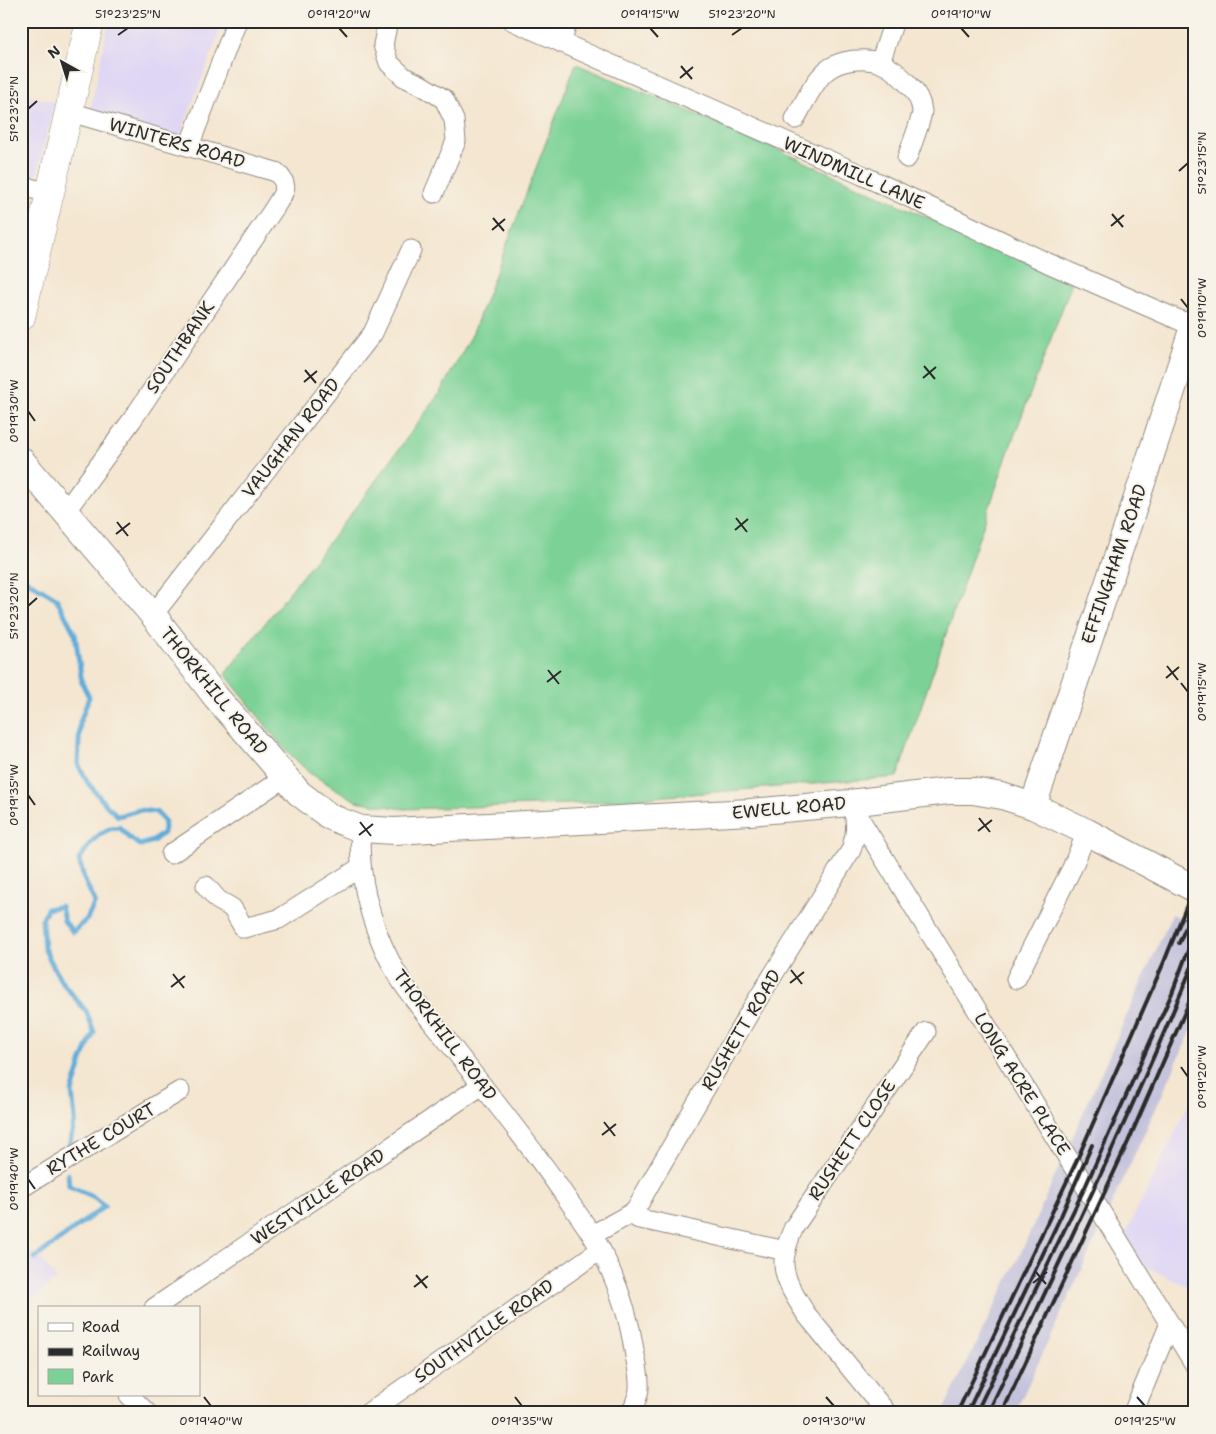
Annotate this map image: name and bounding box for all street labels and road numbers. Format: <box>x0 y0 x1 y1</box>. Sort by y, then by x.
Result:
street label: WINTERS ROAD <box>106 112 248 174</box>
street label: WINDMILL LANE <box>779 131 929 215</box>
street label: SOUTHBANK <box>140 296 220 398</box>
street label: VAUGHAN ROAD <box>237 373 345 503</box>
street label: EFFINGHAM ROAD <box>1075 481 1153 647</box>
street label: THORKHILL ROAD <box>155 622 273 760</box>
street label: EWELL ROAD <box>731 791 847 825</box>
street label: THORKHILL ROAD <box>388 965 502 1106</box>
street label: RUSHETT ROAD <box>695 965 787 1095</box>
street label: LONG ACRE PLACE <box>968 1008 1076 1160</box>
street label: RUSHETT CLOSE <box>803 1075 901 1205</box>
street label: RYTHE COURT <box>42 1097 160 1181</box>
street label: WESTVILLE ROAD <box>246 1143 390 1251</box>
street label: SOUTHVILLE ROAD <box>409 1274 559 1388</box>

